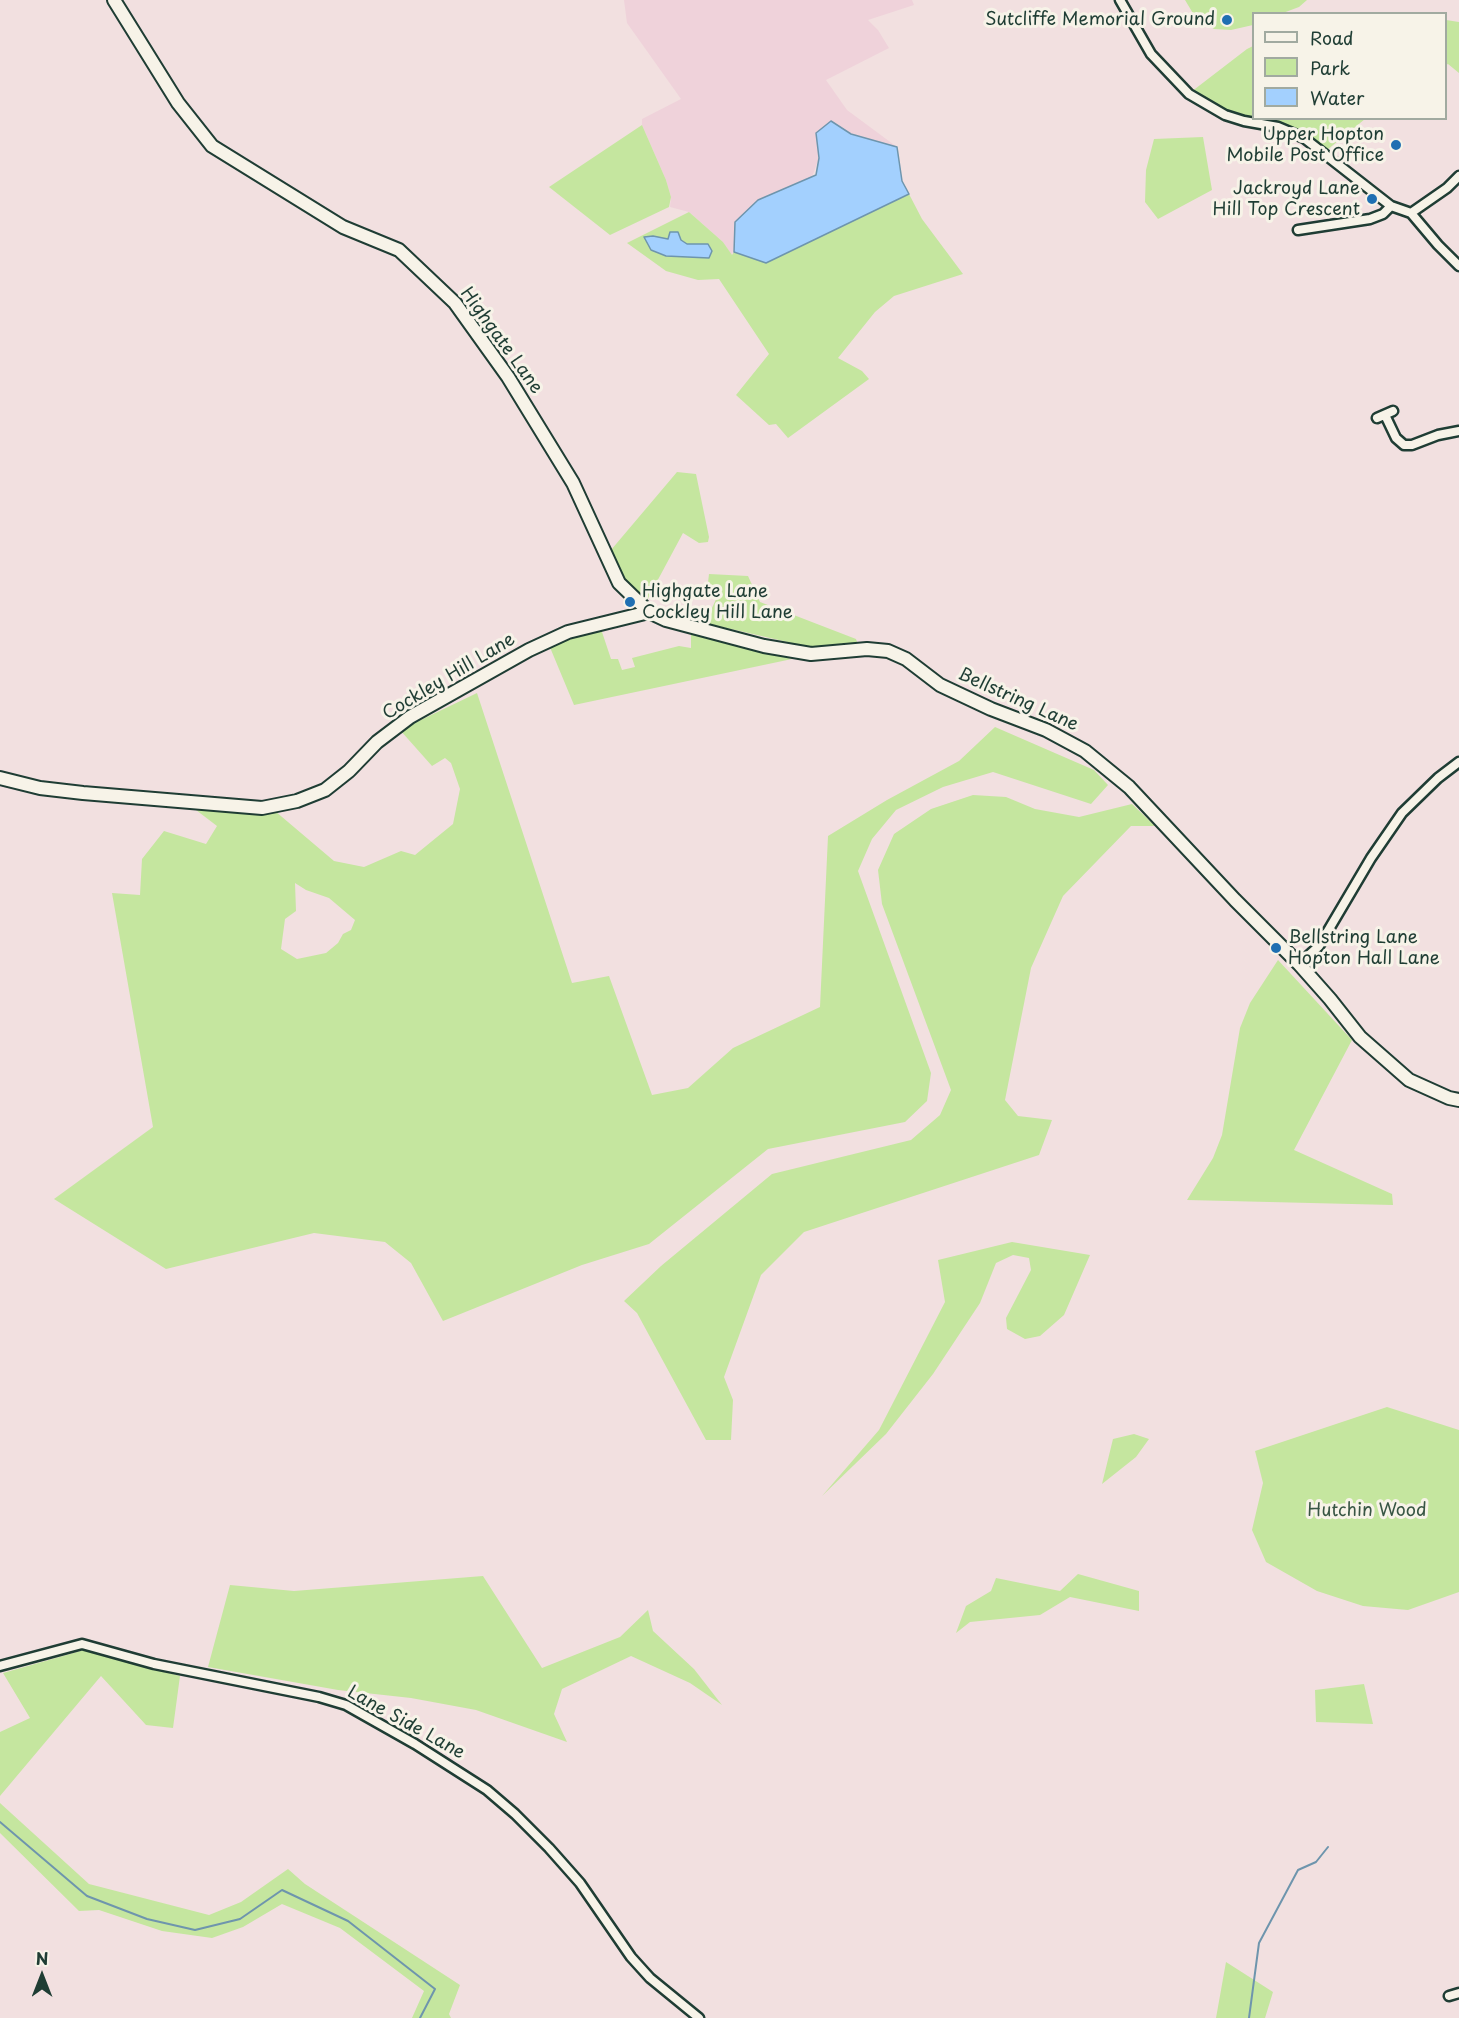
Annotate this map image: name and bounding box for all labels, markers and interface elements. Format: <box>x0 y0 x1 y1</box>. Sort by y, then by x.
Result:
place label: Sutcliffe Memorial Ground <box>985 9 1215 31</box>
legend <box>1252 12 1447 120</box>
marker: Sutcliffe Memorial Ground <box>1220 13 1234 27</box>
text: Road <box>1310 24 1354 51</box>
text: Park <box>1310 54 1350 81</box>
text: Water <box>1310 84 1364 111</box>
place label: Upper Hopton Mobile Post Office <box>1226 124 1384 166</box>
marker: Upper Hopton Mobile Post Office <box>1389 138 1403 152</box>
place label: Jackroyd Lane Hill Top Crescent <box>1212 178 1360 220</box>
marker: Jackroyd Lane Hill Top Crescent <box>1365 192 1379 206</box>
street label: Highgate Lane <box>455 284 547 398</box>
place label: Highgate Lane Cockley Hill Lane <box>642 581 793 624</box>
marker: Highgate Lane Cockley Hill Lane <box>623 595 637 609</box>
street label: Cockley Hill Lane <box>379 629 519 725</box>
street label: Bellstring Lane <box>954 664 1082 736</box>
place label: Bellstring Lane Hopton Hall Lane <box>1288 927 1440 970</box>
marker: Bellstring Lane Hopton Hall Lane <box>1269 941 1283 955</box>
park label: Hutchin Wood <box>1307 1500 1427 1522</box>
street label: Lane Side Lane <box>343 1682 469 1764</box>
north arrow <box>12 1946 72 2006</box>
text: N <box>36 1946 48 1970</box>

